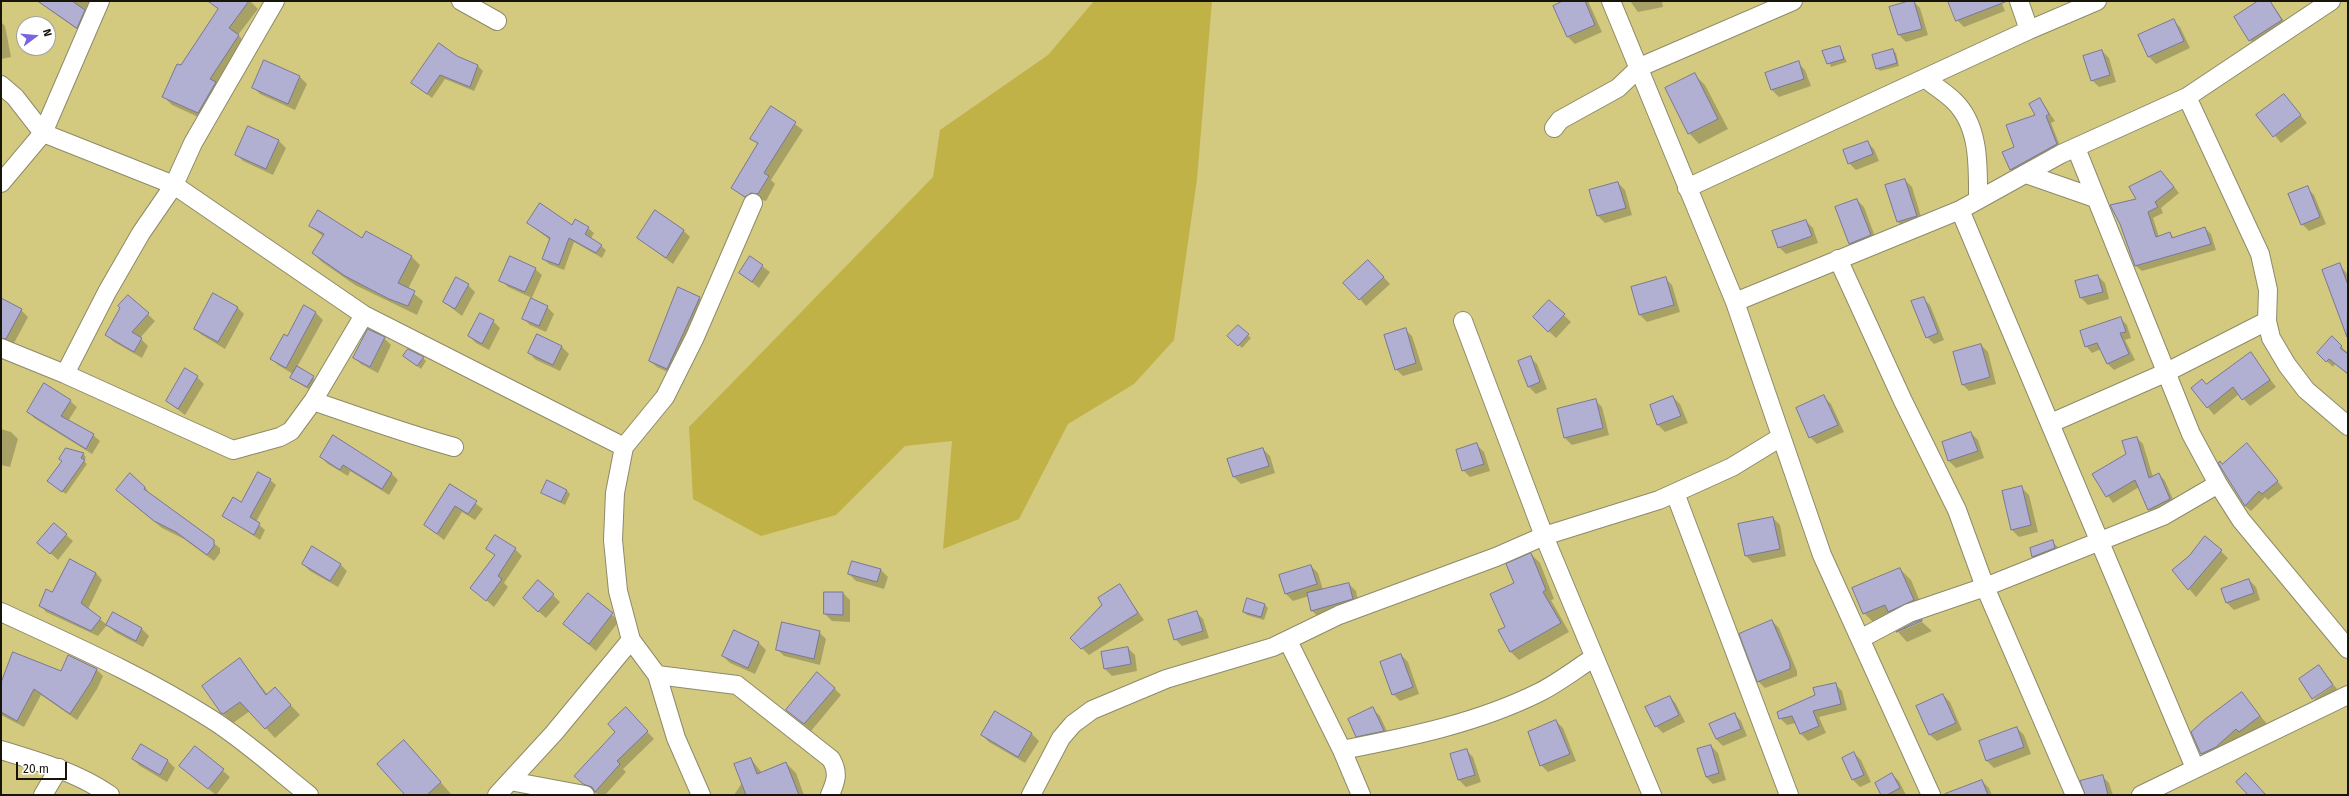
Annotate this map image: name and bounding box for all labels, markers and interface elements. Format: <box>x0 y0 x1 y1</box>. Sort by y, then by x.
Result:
north arrow <box>16 16 56 56</box>
text: N <box>40 28 54 38</box>
scale bar <box>18 754 69 780</box>
text: 20 m <box>23 762 49 776</box>

